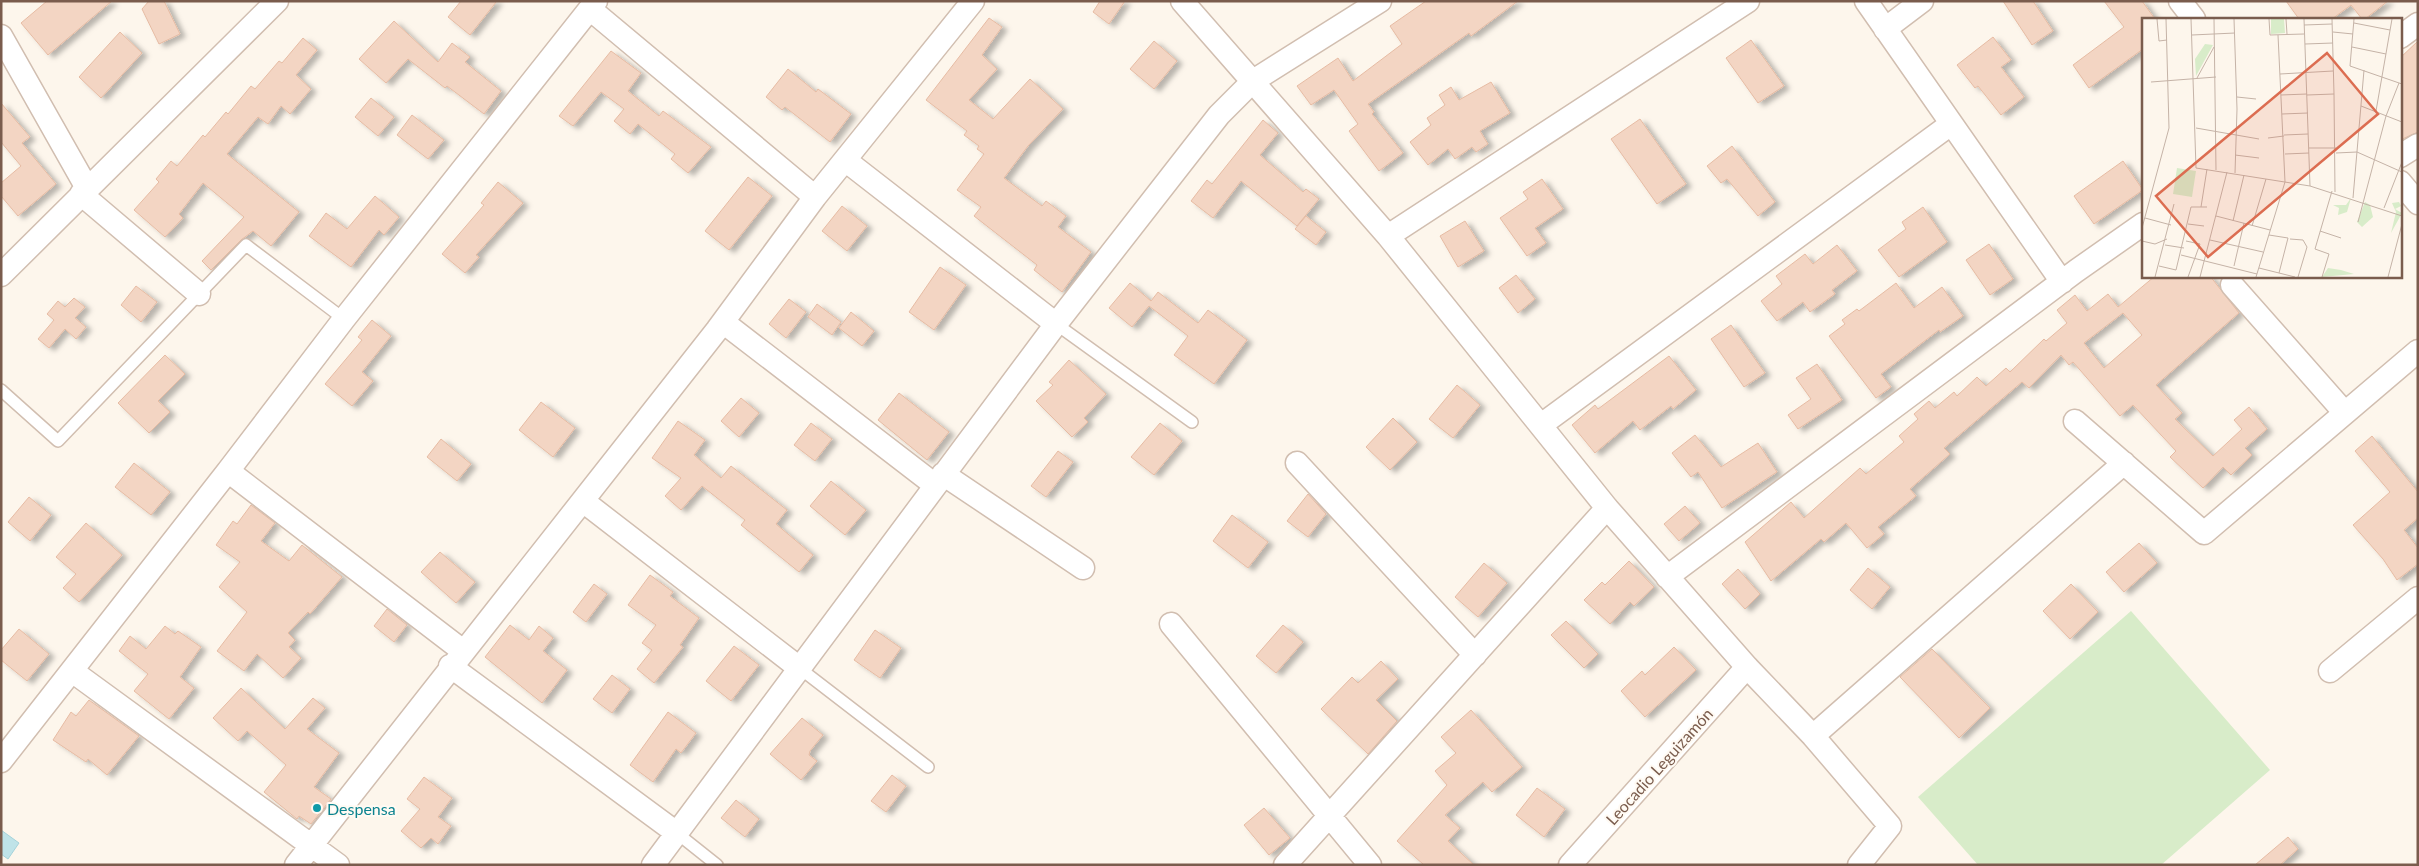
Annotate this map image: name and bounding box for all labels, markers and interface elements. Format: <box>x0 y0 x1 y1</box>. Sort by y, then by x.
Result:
inset map <box>2142 18 2402 278</box>
street label: Leocadio Leguizamón <box>1602 704 1716 828</box>
place label: Despensa <box>327 799 396 818</box>
marker: Despensa <box>311 802 323 814</box>

